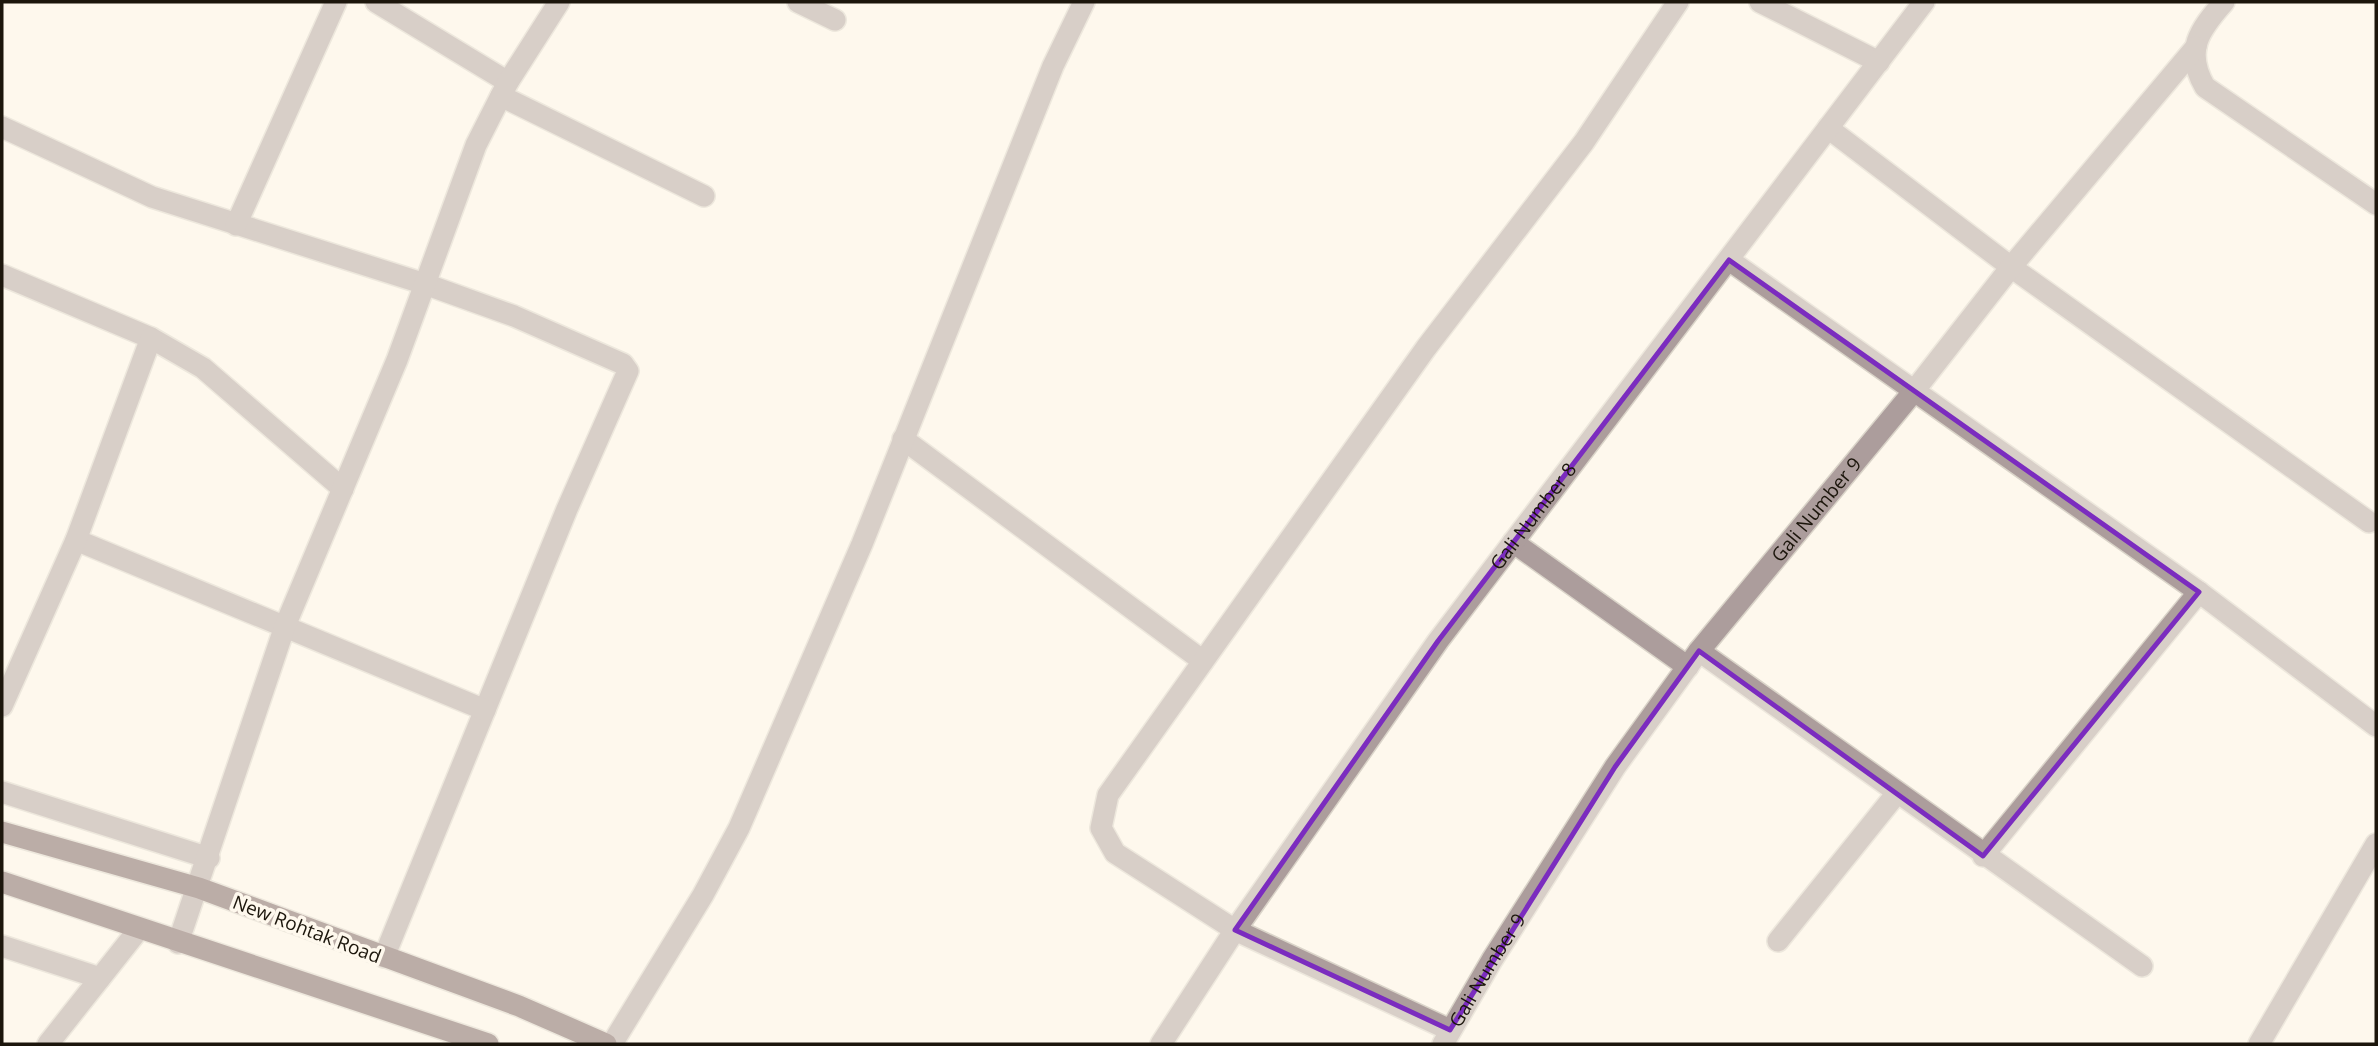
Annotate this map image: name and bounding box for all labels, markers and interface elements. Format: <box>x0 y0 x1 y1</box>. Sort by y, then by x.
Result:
street label: Gali Number 9 <box>1765 452 1867 567</box>
street label: Gali Number 8 <box>1484 457 1582 575</box>
street label: New Rohtak Road <box>229 889 385 969</box>
street label: Gali Number 9 <box>1443 908 1531 1032</box>

